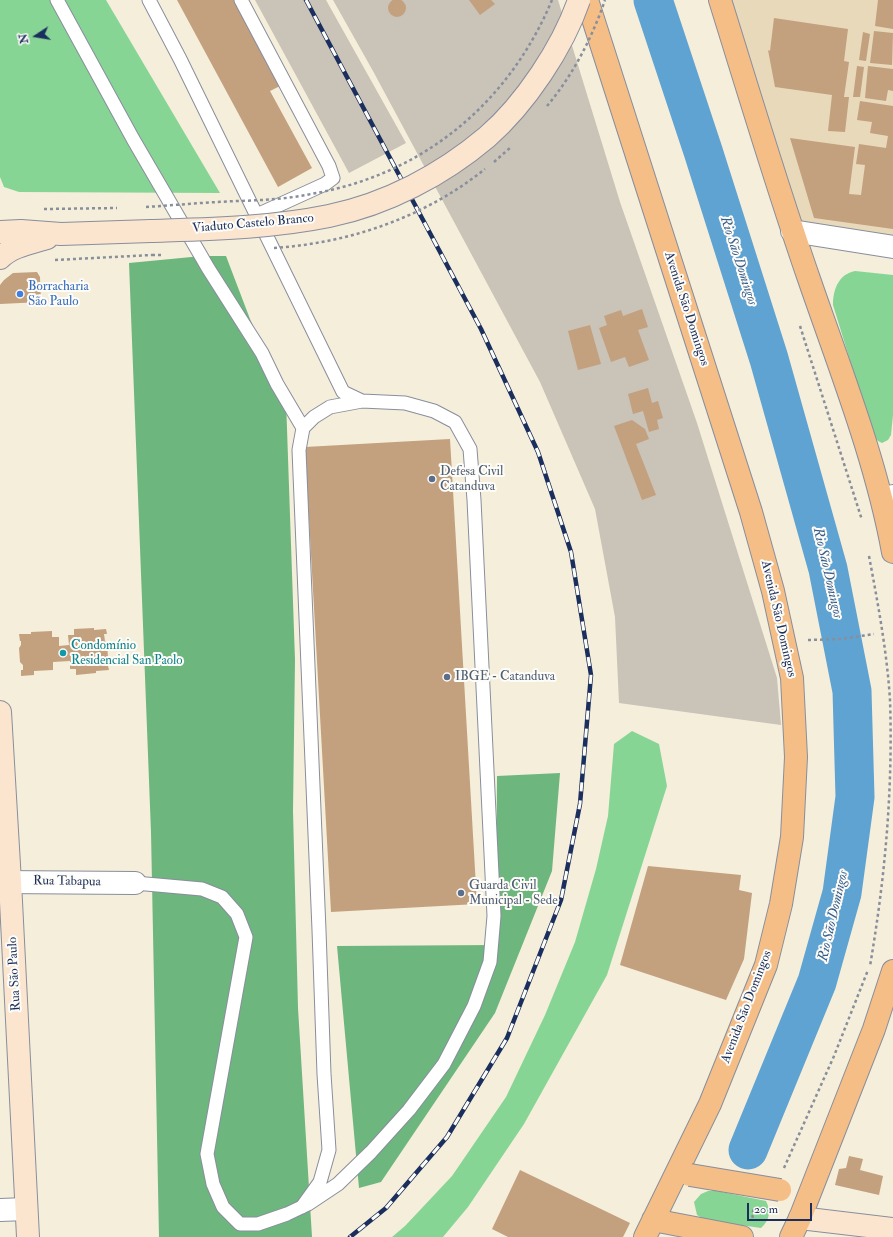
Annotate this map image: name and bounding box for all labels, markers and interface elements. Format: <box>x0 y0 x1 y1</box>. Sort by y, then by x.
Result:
north arrow <box>16 16 56 56</box>
text: N <box>16 32 31 45</box>
street label: Viaduto Castelo Branco <box>191 211 315 237</box>
water label: Rio São Domingos <box>716 214 760 308</box>
street label: Avenida São Domingos <box>660 250 712 368</box>
place label: Borracharia São Paulo <box>28 279 89 310</box>
marker: Borracharia São Paulo <box>15 289 25 299</box>
place label: Defesa Civil Catanduva <box>440 464 503 495</box>
marker: Defesa Civil Catanduva <box>427 474 437 484</box>
water label: Rio São Domingos <box>808 526 846 620</box>
street label: Avenida São Domingos <box>757 559 799 679</box>
place label: Condomínio Residencial San Paolo <box>71 638 182 669</box>
marker: Condomínio Residencial San Paolo <box>58 648 68 658</box>
place label: IBGE - Catanduva <box>455 669 555 685</box>
marker: IBGE - Catanduva <box>442 672 452 682</box>
water label: Rio São Domingos <box>815 869 853 963</box>
street label: Rua Tabapua <box>33 874 101 890</box>
place label: Guarda Civil Municipal - Sede <box>469 878 558 909</box>
marker: Guarda Civil Municipal - Sede <box>456 888 466 898</box>
street label: Rua São Paulo <box>5 936 25 1012</box>
street label: Avenida São Domingos <box>718 949 776 1065</box>
scale bar <box>749 1195 814 1221</box>
text: 20 m <box>754 1202 778 1217</box>

